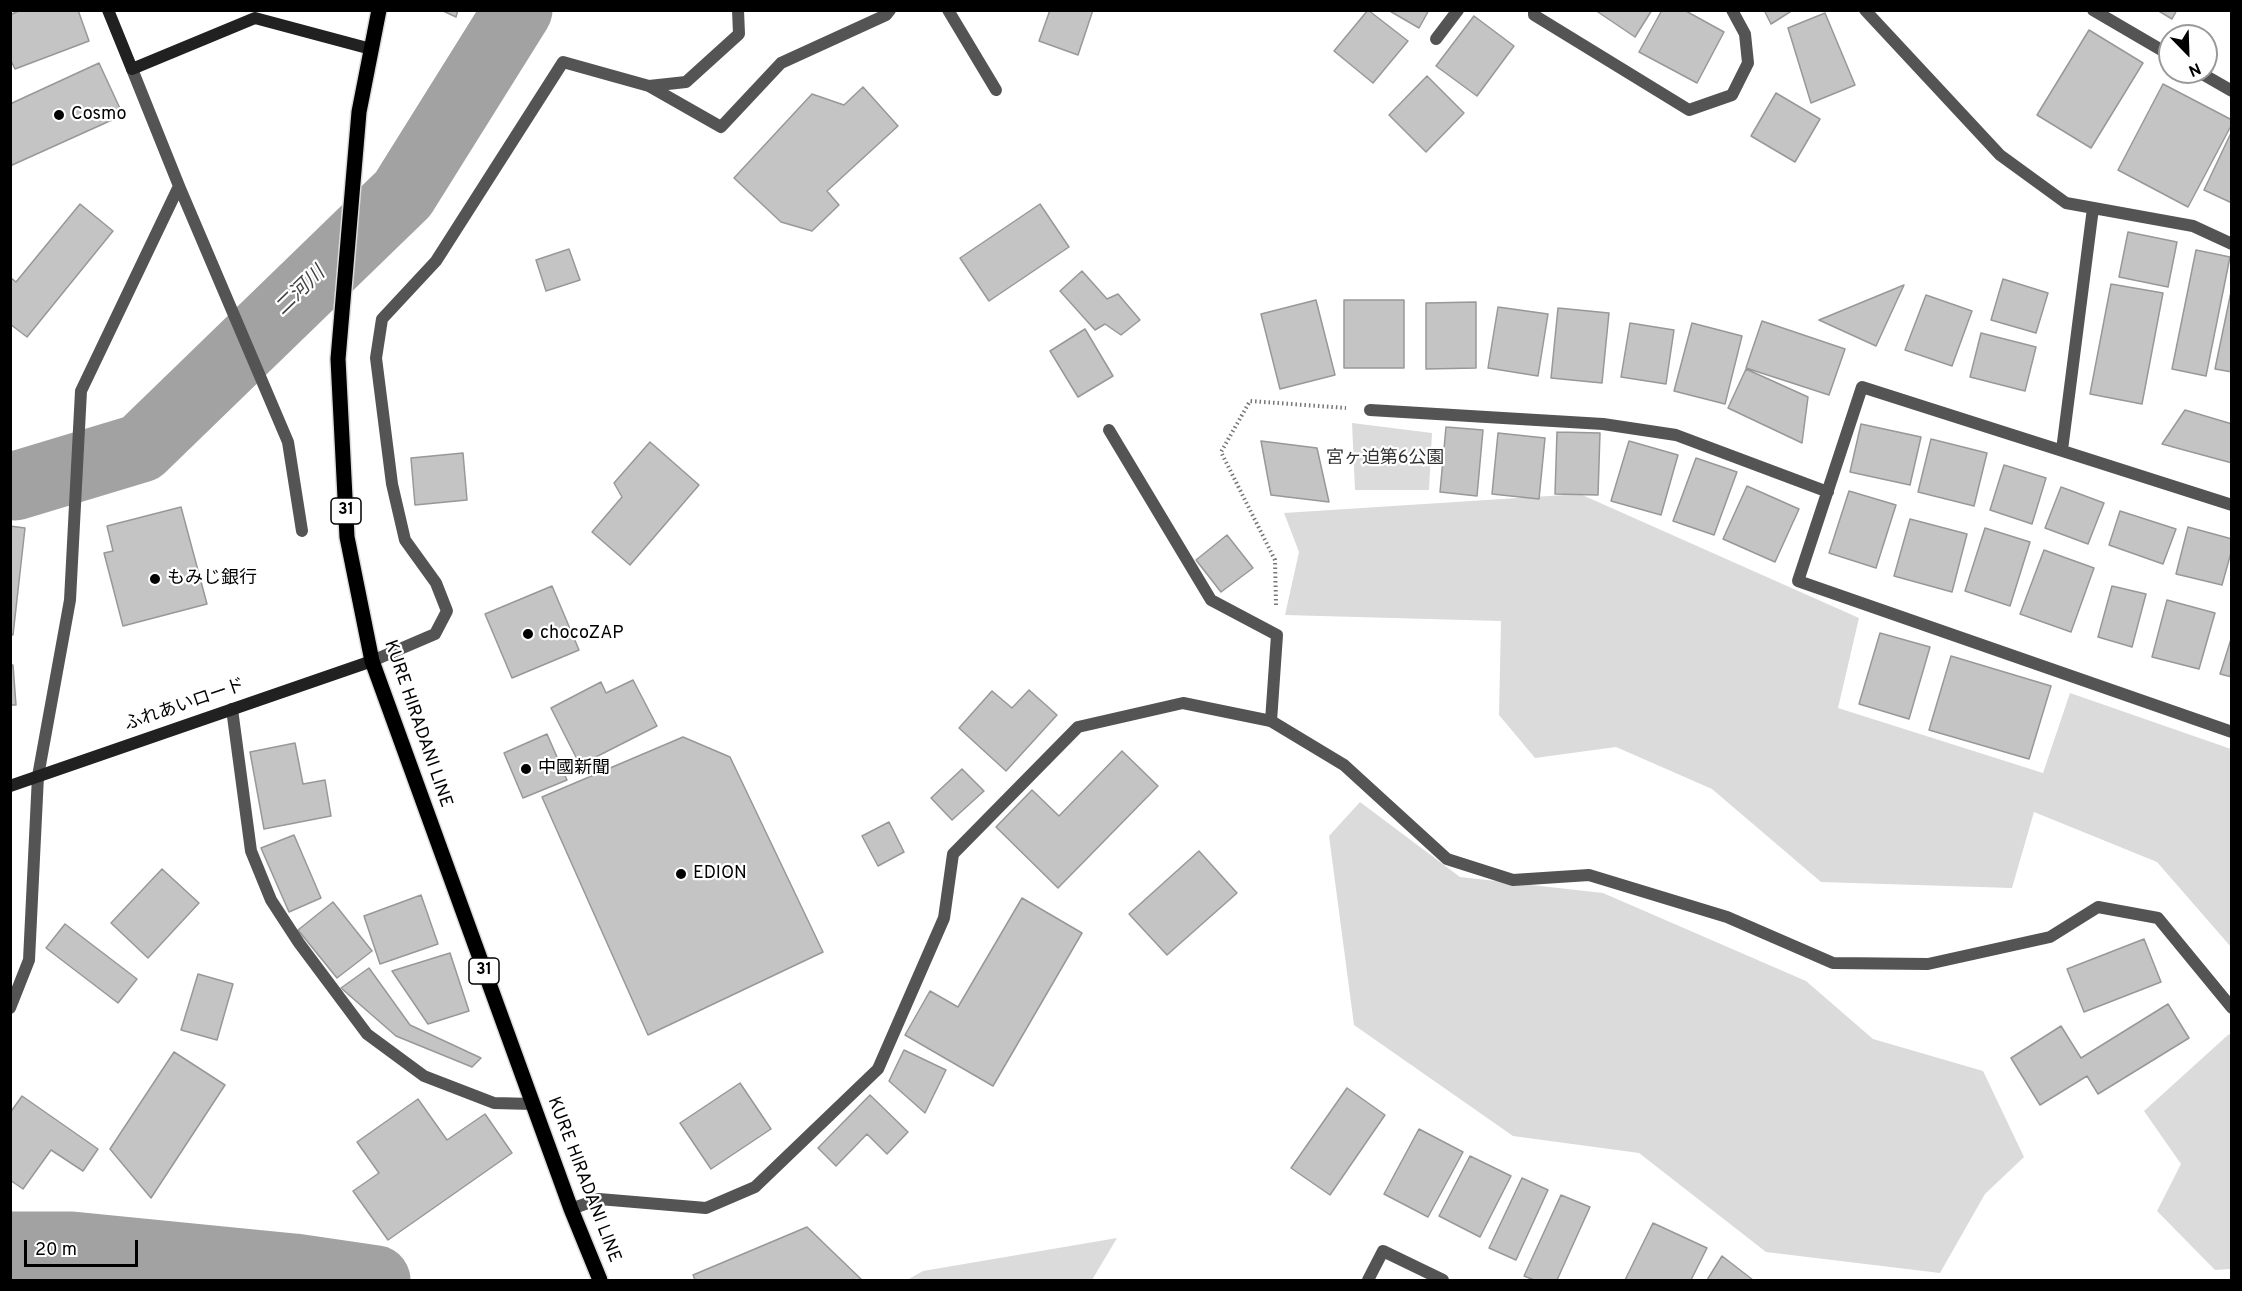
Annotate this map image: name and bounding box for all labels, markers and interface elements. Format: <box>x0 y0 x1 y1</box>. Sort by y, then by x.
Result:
north arrow <box>2158 24 2218 84</box>
text: N <box>2185 57 2203 80</box>
place label: Cosmo <box>71 104 127 126</box>
marker: Cosmo <box>52 108 66 122</box>
water label: 二河川 <box>271 263 331 321</box>
park label: 宮ヶ迫第6公園 <box>1326 448 1444 470</box>
road number: 31 <box>331 498 361 524</box>
place label: もみじ銀行 <box>167 568 257 590</box>
marker: もみじ銀行 <box>148 572 162 586</box>
place label: chocoZAP <box>540 623 623 645</box>
marker: chocoZAP <box>521 627 535 641</box>
street label: KURE HIRADANI LINE <box>378 637 456 811</box>
street label: ふれあいロード <box>122 675 248 737</box>
place label: 中國新聞 <box>538 758 610 780</box>
marker: 中國新聞 <box>519 762 533 776</box>
place label: EDION <box>693 863 747 885</box>
marker: EDION <box>674 867 688 881</box>
road number: 31 <box>469 958 499 984</box>
street label: KURE HIRADANI LINE <box>541 1094 625 1266</box>
scale bar <box>27 1228 141 1266</box>
text: 20 m <box>35 1239 77 1262</box>

